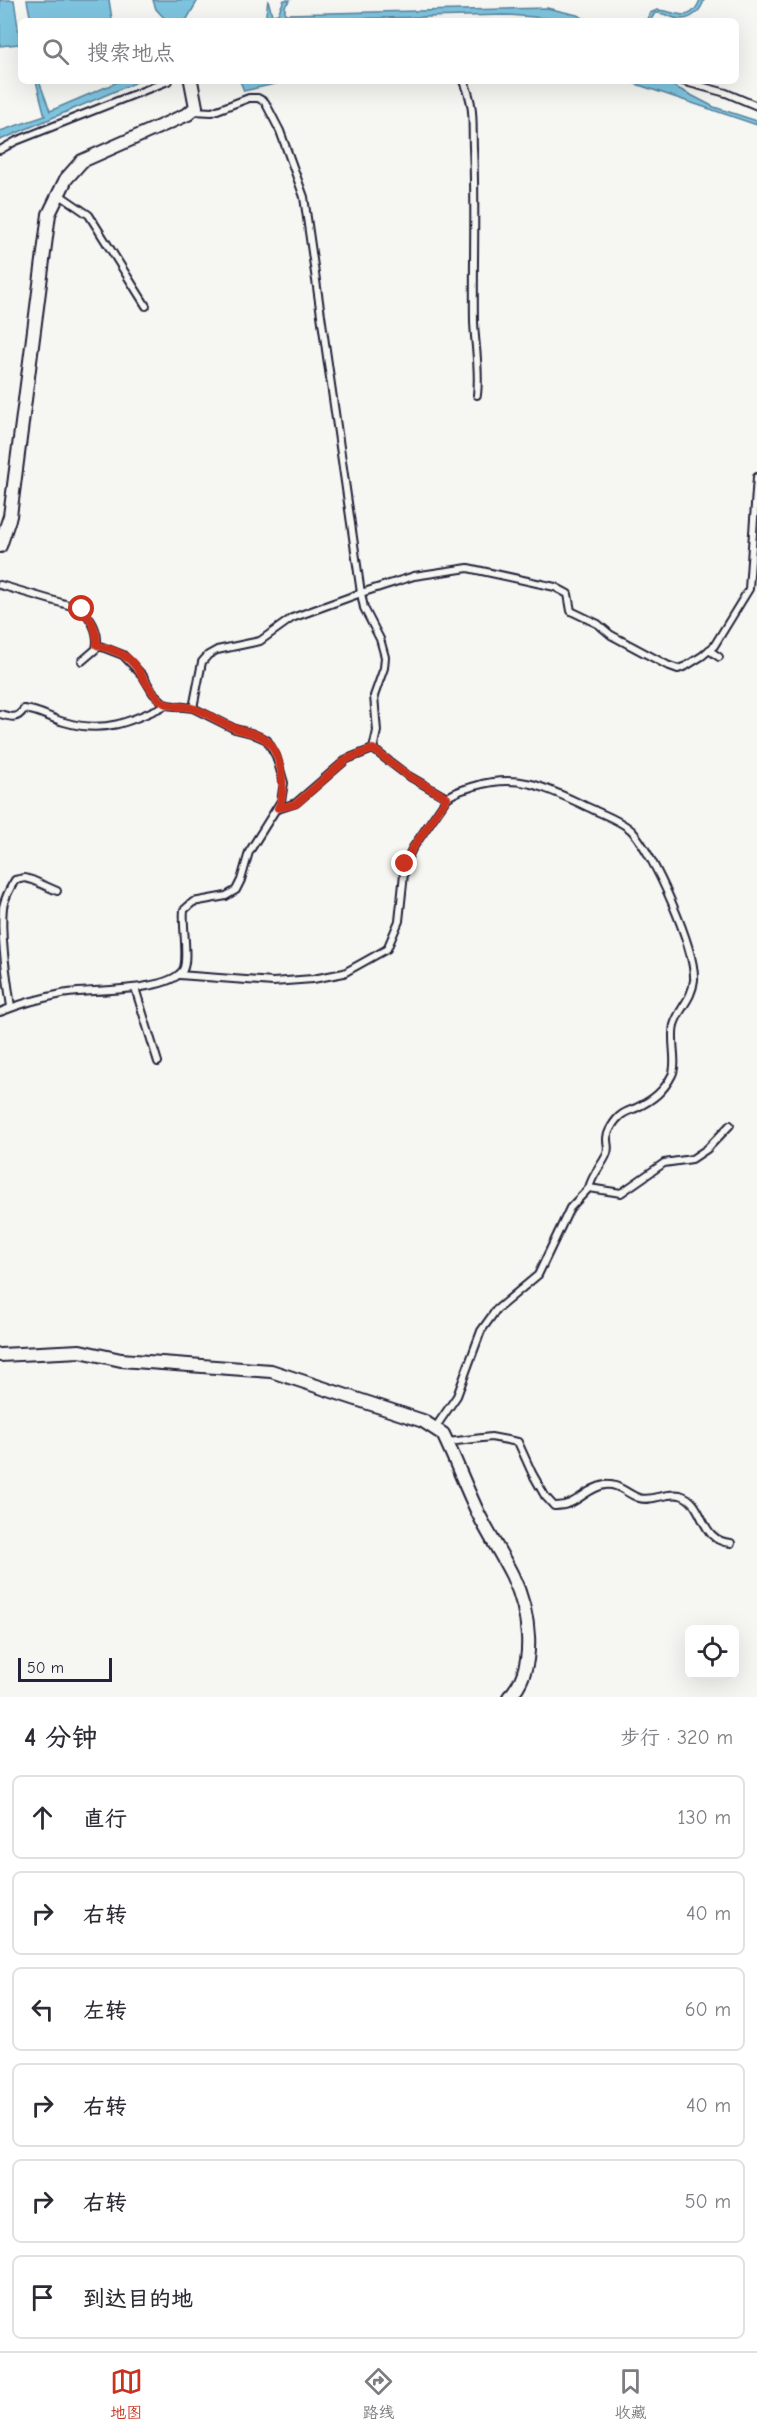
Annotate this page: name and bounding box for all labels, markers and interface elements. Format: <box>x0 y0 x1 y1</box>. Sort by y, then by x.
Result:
search box <box>18 18 739 84</box>
icon: search <box>39 35 72 68</box>
text: 搜索地点 <box>87 40 175 66</box>
route start <box>68 595 94 621</box>
route end <box>391 850 417 876</box>
map controls <box>685 1625 739 1679</box>
button: locate <box>685 1625 739 1679</box>
scale bar <box>18 1655 112 1682</box>
text: 50 m <box>27 1659 64 1677</box>
text: 4 分钟 <box>24 1723 97 1753</box>
text: 步行 · 320 m <box>620 1726 733 1749</box>
icon: ahead <box>26 1801 59 1834</box>
text: 直行 <box>83 1806 127 1832</box>
text: 130 m <box>678 1806 731 1829</box>
icon: right <box>26 1897 59 1930</box>
text: 右转 <box>83 1902 127 1928</box>
text: 40 m <box>686 1902 731 1925</box>
icon: left <box>26 1993 59 2026</box>
text: 左转 <box>83 1998 127 2024</box>
text: 60 m <box>685 1998 731 2021</box>
icon: right <box>26 2089 59 2122</box>
text: 右转 <box>83 2094 127 2120</box>
text: 40 m <box>686 2094 731 2117</box>
icon: right <box>26 2185 59 2218</box>
text: 右转 <box>83 2190 127 2216</box>
text: 50 m <box>685 2190 731 2213</box>
icon: arrive <box>26 2281 59 2314</box>
text: 到达目的地 <box>83 2286 193 2312</box>
tab: 地图 <box>110 2365 143 2423</box>
tab: 路线 <box>362 2365 395 2423</box>
tab: 收藏 <box>614 2365 647 2423</box>

